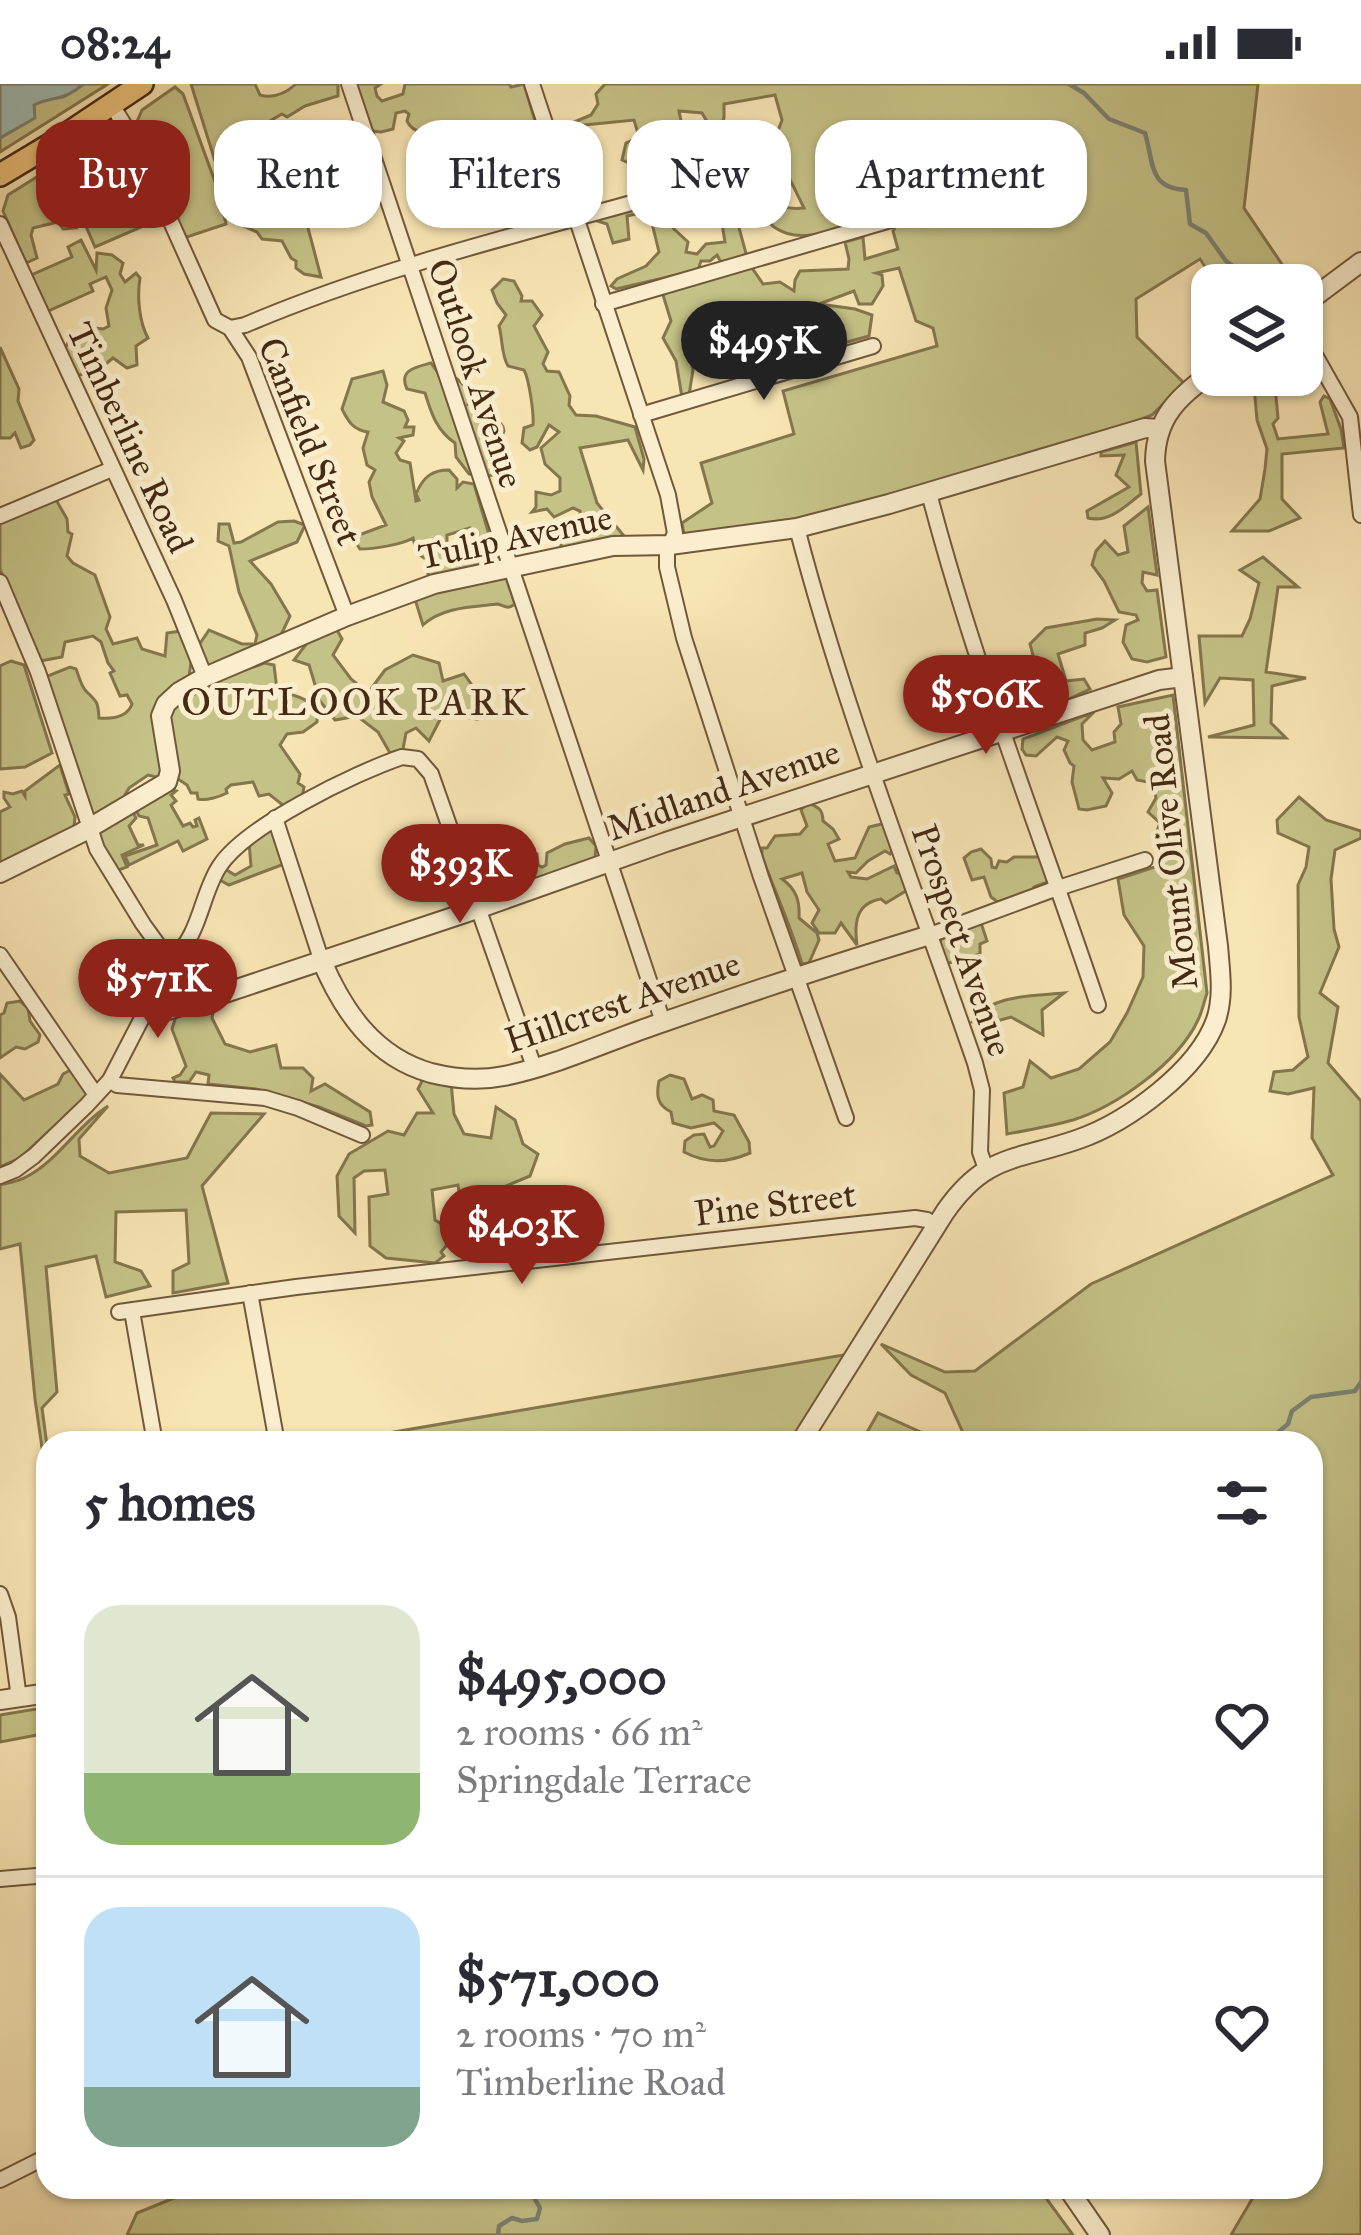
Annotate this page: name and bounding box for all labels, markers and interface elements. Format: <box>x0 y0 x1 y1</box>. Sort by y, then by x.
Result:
text: 08:24 <box>60 15 169 70</box>
chip: Buy <box>36 120 190 228</box>
chip: Rent <box>214 120 382 228</box>
chip: Filters <box>406 120 603 228</box>
chip: New <box>627 120 791 228</box>
chip: Apartment <box>815 120 1087 228</box>
street label: Outlook Avenue <box>418 253 534 493</box>
map controls <box>1191 264 1323 396</box>
button: layers <box>1191 264 1323 396</box>
pin: $495K <box>680 301 848 403</box>
street label: Timberline Road <box>58 315 203 560</box>
text: $495K <box>708 316 820 364</box>
street label: Canfield Street <box>248 331 372 552</box>
street label: Tulip Avenue <box>414 495 616 579</box>
pin: $506K <box>902 655 1070 757</box>
text: $506K <box>930 670 1042 718</box>
district label: OUTLOOK PARK <box>181 678 531 726</box>
street label: Mount Olive Road <box>1135 712 1207 992</box>
street label: Midland Avenue <box>601 730 845 850</box>
street label: Prospect Avenue <box>902 819 1022 1062</box>
pin: $393K <box>376 824 544 926</box>
text: $393K <box>408 839 512 887</box>
pin: $571K <box>74 939 242 1041</box>
street label: Hillcrest Avenue <box>499 941 746 1063</box>
text: $571K <box>105 954 211 1002</box>
street label: Pine Street <box>692 1172 859 1236</box>
pin: $403K <box>438 1185 606 1287</box>
text: $403K <box>466 1200 578 1248</box>
icon: filters <box>1209 1470 1275 1536</box>
text: 5 homes <box>84 1472 255 1534</box>
text: $495,000 <box>456 1646 667 1708</box>
icon: home <box>180 1653 324 1797</box>
icon: heart <box>1209 1692 1275 1758</box>
text: 2 rooms · 66 m² <box>456 1708 703 1756</box>
text: Springdale Terrace <box>456 1756 752 1804</box>
text: $571,000 <box>456 1948 660 2010</box>
icon: home <box>180 1955 324 2099</box>
icon: heart <box>1209 1994 1275 2060</box>
text: 2 rooms · 70 m² <box>456 2010 706 2058</box>
text: Timberline Road <box>456 2058 726 2106</box>

